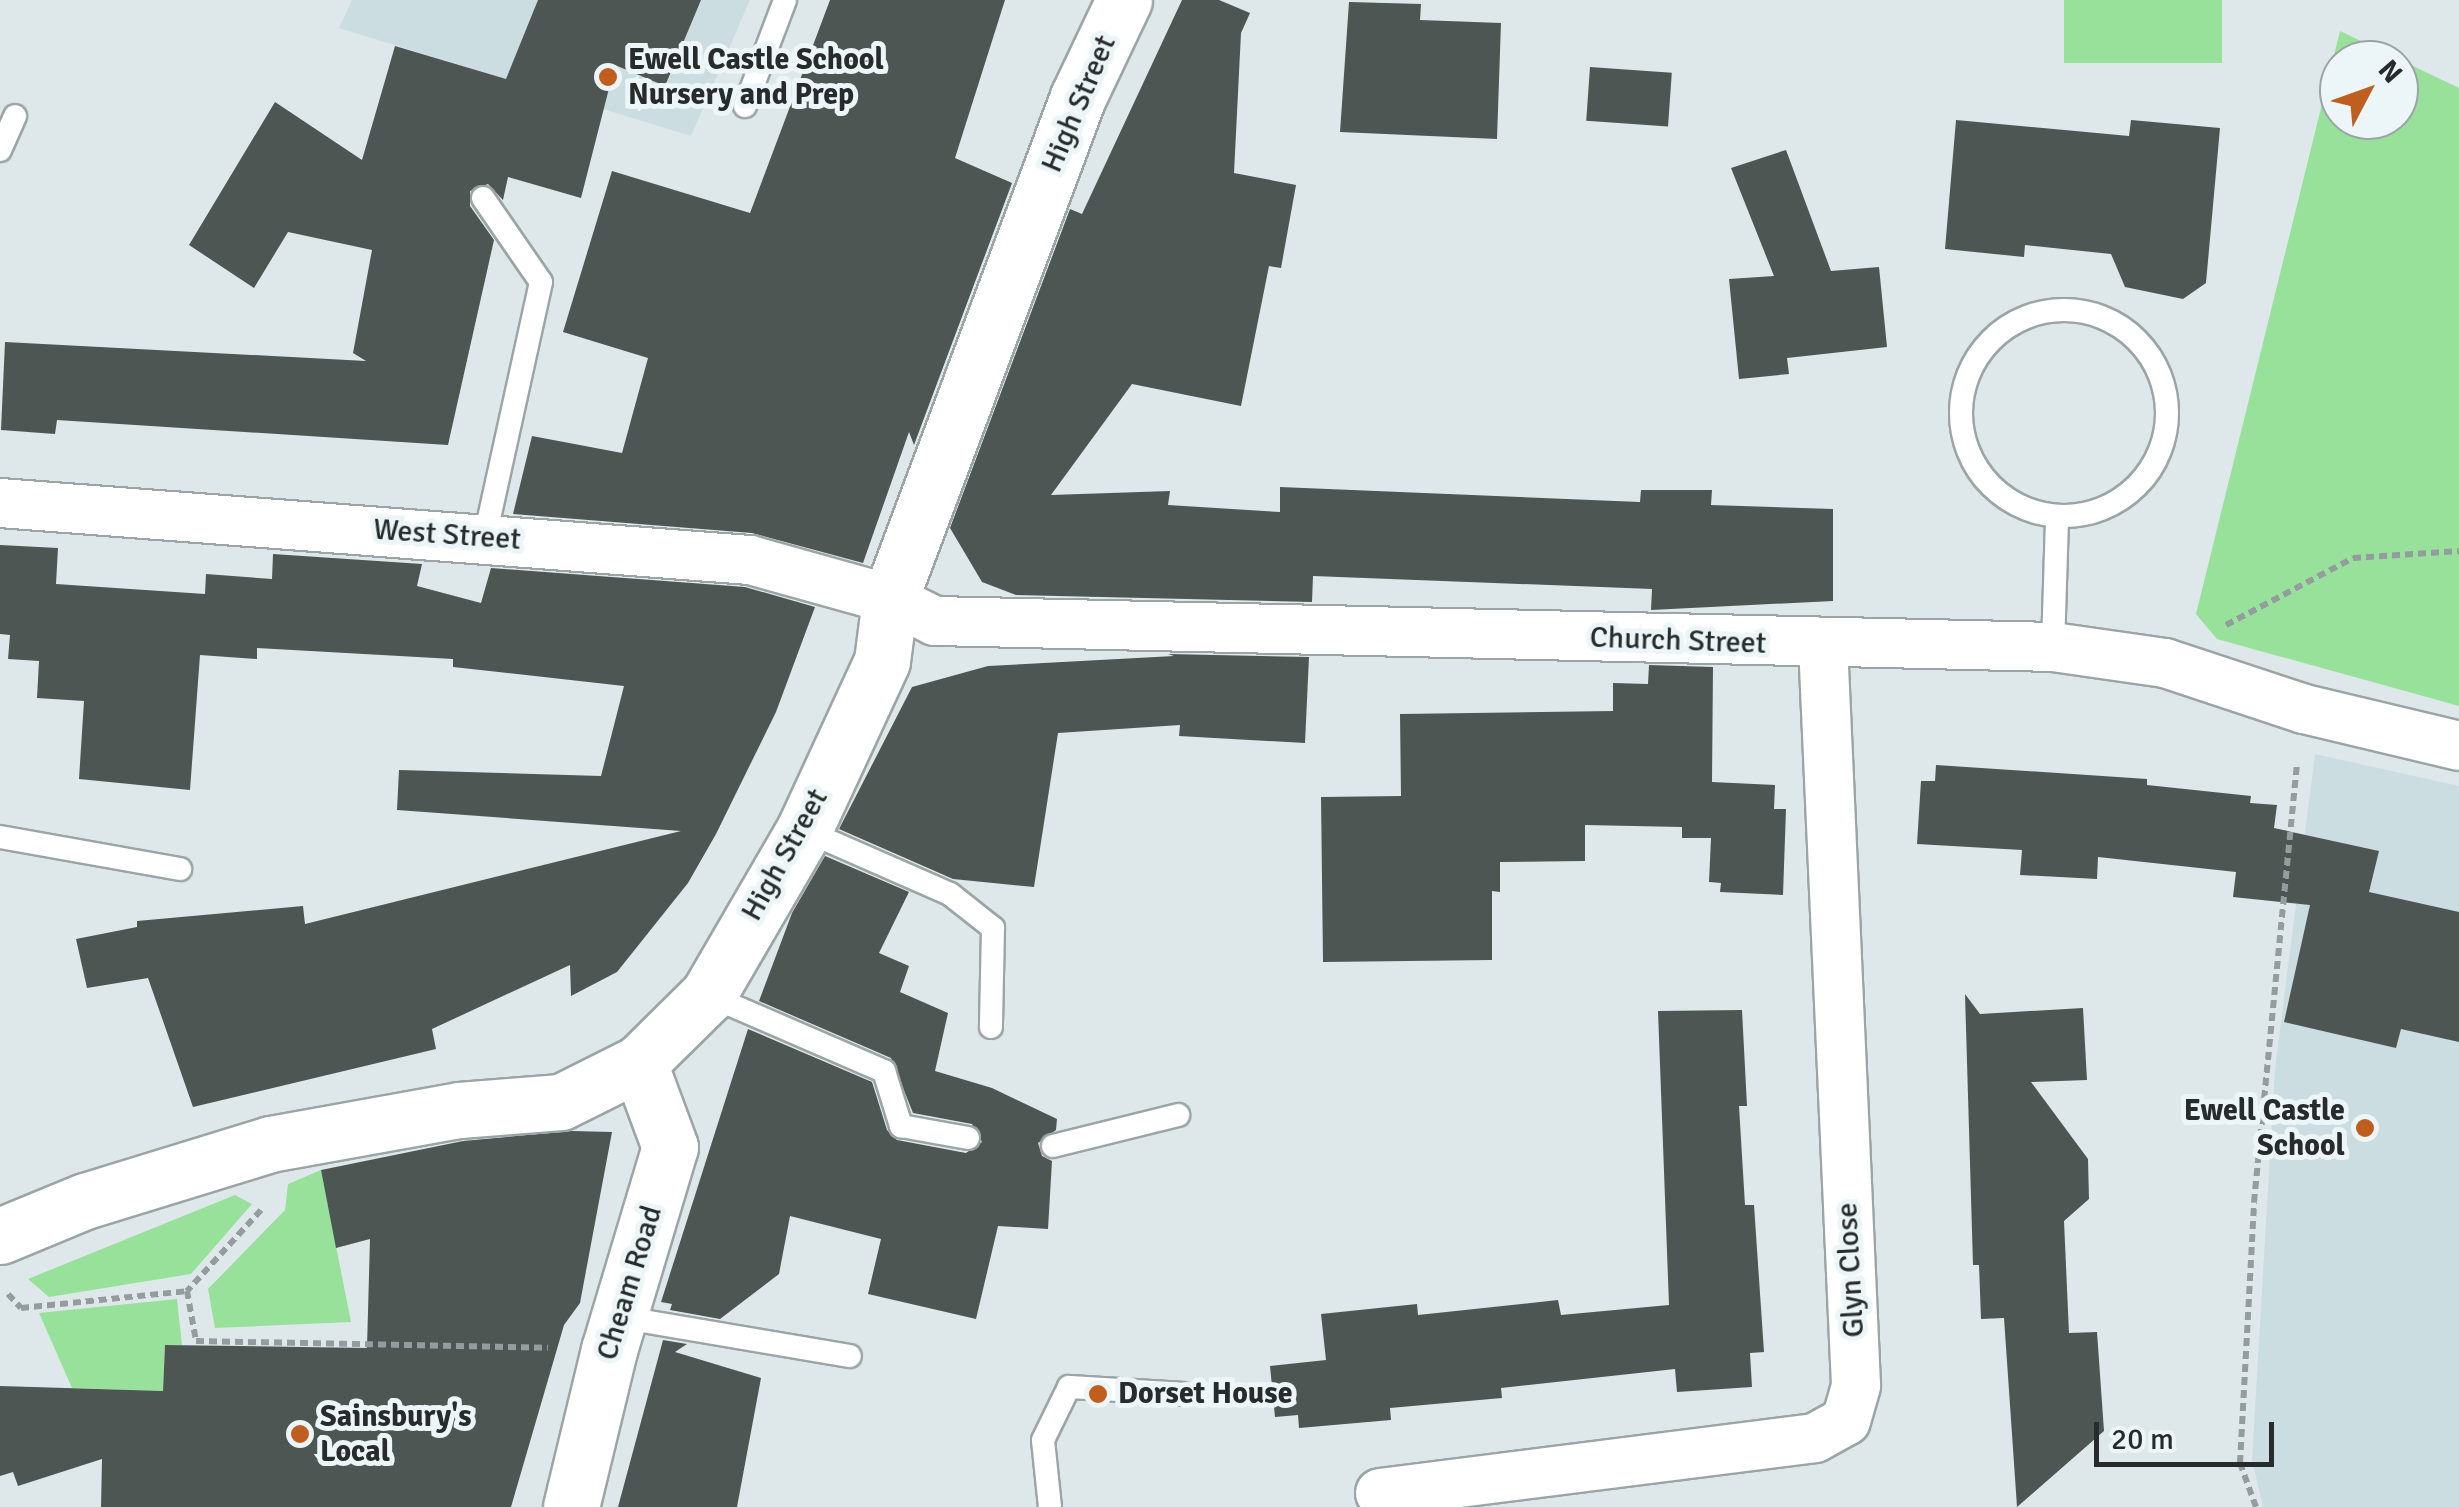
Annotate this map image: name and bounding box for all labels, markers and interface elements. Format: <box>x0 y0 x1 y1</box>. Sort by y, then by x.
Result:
street label: High Street <box>1034 30 1124 178</box>
north arrow <box>2319 40 2419 140</box>
place label: Ewell Castle School Nursery and Prep <box>628 42 884 112</box>
text: N <box>2371 53 2409 90</box>
marker: Ewell Castle School Nursery and Prep <box>597 66 619 88</box>
street label: West Street <box>372 512 522 558</box>
street label: Church Street <box>1589 620 1767 662</box>
street label: High Street <box>734 783 836 927</box>
place label: Ewell Castle School <box>2184 1093 2345 1164</box>
marker: Ewell Castle School <box>2354 1117 2376 1139</box>
street label: Cheam Road <box>589 1202 671 1364</box>
street label: Glyn Close <box>1829 1202 1873 1338</box>
place label: Dorset House <box>1118 1376 1293 1412</box>
marker: Dorset House <box>1087 1383 1109 1405</box>
place label: Sainsbury's Local <box>320 1399 471 1470</box>
scale bar <box>2099 1402 2279 1464</box>
text: 20 m <box>2111 1421 2174 1458</box>
marker: Sainsbury's Local <box>289 1423 311 1445</box>

